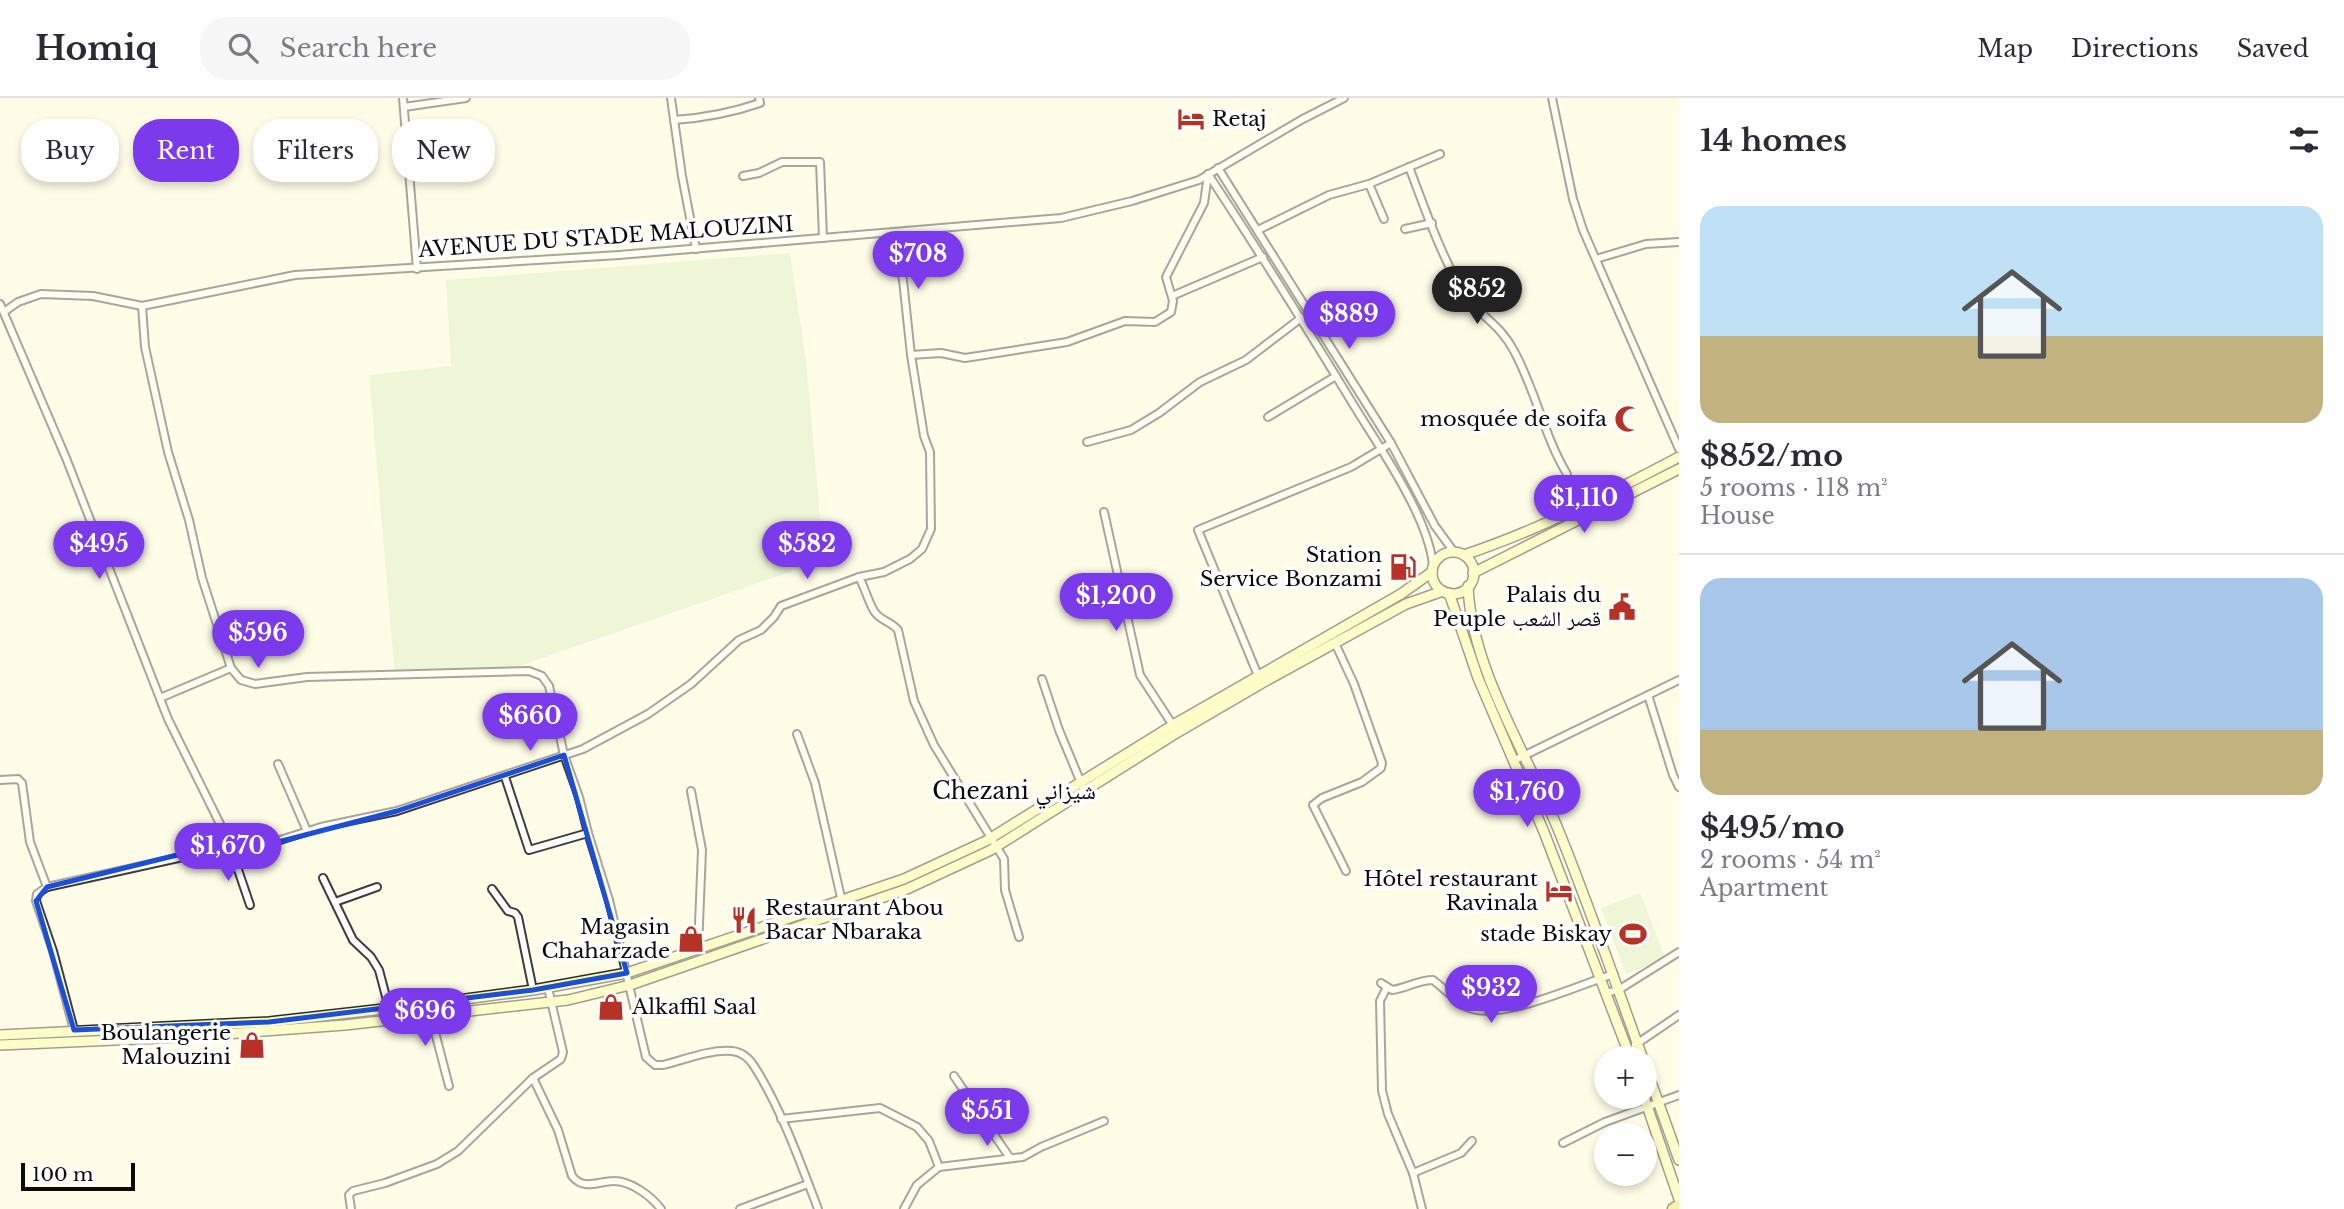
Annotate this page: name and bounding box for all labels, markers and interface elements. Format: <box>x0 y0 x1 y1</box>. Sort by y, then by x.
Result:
search box <box>200 17 690 80</box>
text: Homiq <box>35 28 158 69</box>
icon: search <box>224 29 262 67</box>
text: Search here <box>280 32 437 64</box>
text: Map <box>1977 34 2033 63</box>
text: Directions <box>2071 34 2199 63</box>
text: Saved <box>2237 34 2309 63</box>
hotel icon: Retaj <box>1176 104 1206 134</box>
place label: Retaj <box>1212 106 1266 132</box>
chip: Buy <box>21 119 119 182</box>
chip: Rent <box>133 119 239 182</box>
chip: Filters <box>253 119 378 182</box>
chip: New <box>392 119 495 182</box>
icon: filters <box>2285 121 2323 159</box>
text: 14 homes <box>1700 122 1847 159</box>
street label: AVENUE DU STADE MALOUZINI <box>417 211 794 263</box>
pin: $708 <box>877 232 959 291</box>
text: $708 <box>889 240 947 268</box>
icon: home <box>1949 251 2075 377</box>
pin: $852 <box>1436 266 1518 326</box>
text: $852 <box>1448 275 1506 303</box>
pin: $889 <box>1308 292 1390 351</box>
text: $889 <box>1319 300 1379 328</box>
mosque icon: mosquée de soifa <box>1613 404 1643 434</box>
place label: mosquée de soifa <box>1420 406 1607 432</box>
text: $852/mo <box>1700 437 1843 474</box>
text: 5 rooms · 118 m² <box>1700 474 1888 502</box>
pin: $1,110 <box>1527 476 1641 535</box>
text: $1,110 <box>1550 484 1618 512</box>
text: House <box>1700 502 1775 530</box>
pin: $495 <box>58 522 140 581</box>
pin: $582 <box>766 522 848 581</box>
text: $495 <box>69 530 129 558</box>
text: $582 <box>778 530 836 558</box>
place label: Station Service Bonzami <box>1200 542 1382 592</box>
fuel station icon: Station Service Bonzami <box>1388 552 1418 582</box>
pin: $1,200 <box>1059 574 1173 633</box>
text: $1,200 <box>1076 582 1156 610</box>
place label: Palais du Peuple قصر الشعب <box>1433 582 1601 632</box>
public building icon: Palais du Peuple قصر الشعب <box>1607 592 1637 622</box>
pin: $596 <box>217 610 299 670</box>
text: $596 <box>228 619 288 647</box>
icon: home <box>1949 623 2075 749</box>
pin: $660 <box>489 694 571 753</box>
text: $660 <box>498 702 562 730</box>
pin: $1,760 <box>1470 770 1584 829</box>
district label: Chezani شيزاني <box>932 777 1096 810</box>
text: $1,760 <box>1489 778 1565 806</box>
text: $495/mo <box>1700 809 1845 846</box>
pin: $1,670 <box>171 824 285 883</box>
text: $1,670 <box>190 832 266 860</box>
text: 2 rooms · 54 m² <box>1700 846 1881 874</box>
place label: Hôtel restaurant Ravinala <box>1364 866 1538 916</box>
text: Apartment <box>1700 874 1828 902</box>
hotel icon: Hôtel restaurant Ravinala <box>1544 876 1574 906</box>
place label: Restaurant Abou Bacar Nbaraka <box>765 895 944 945</box>
restaurant icon: Restaurant Abou Bacar Nbaraka <box>729 905 759 935</box>
place label: Magasin Chaharzade <box>541 914 670 964</box>
sports icon: stade Biskay <box>1618 919 1648 949</box>
place label: stade Biskay <box>1480 921 1613 947</box>
shop icon: Magasin Chaharzade <box>676 924 706 954</box>
pin: $932 <box>1450 965 1532 1025</box>
text: $932 <box>1461 974 1521 1002</box>
pin: $696 <box>384 988 466 1048</box>
shop icon: Alkaffil Saal <box>596 992 626 1022</box>
place label: Alkaffil Saal <box>631 994 757 1020</box>
text: $696 <box>394 997 456 1025</box>
place label: Boulangerie Malouzini <box>100 1020 231 1070</box>
shop icon: Boulangerie Malouzini <box>237 1030 267 1060</box>
map controls <box>1594 1046 1657 1186</box>
button: + <box>1594 1046 1657 1109</box>
pin: $551 <box>946 1088 1028 1148</box>
text: $551 <box>961 1097 1013 1125</box>
button: − <box>1594 1123 1657 1186</box>
scale bar <box>21 1160 135 1192</box>
text: 100 m <box>32 1163 93 1186</box>

